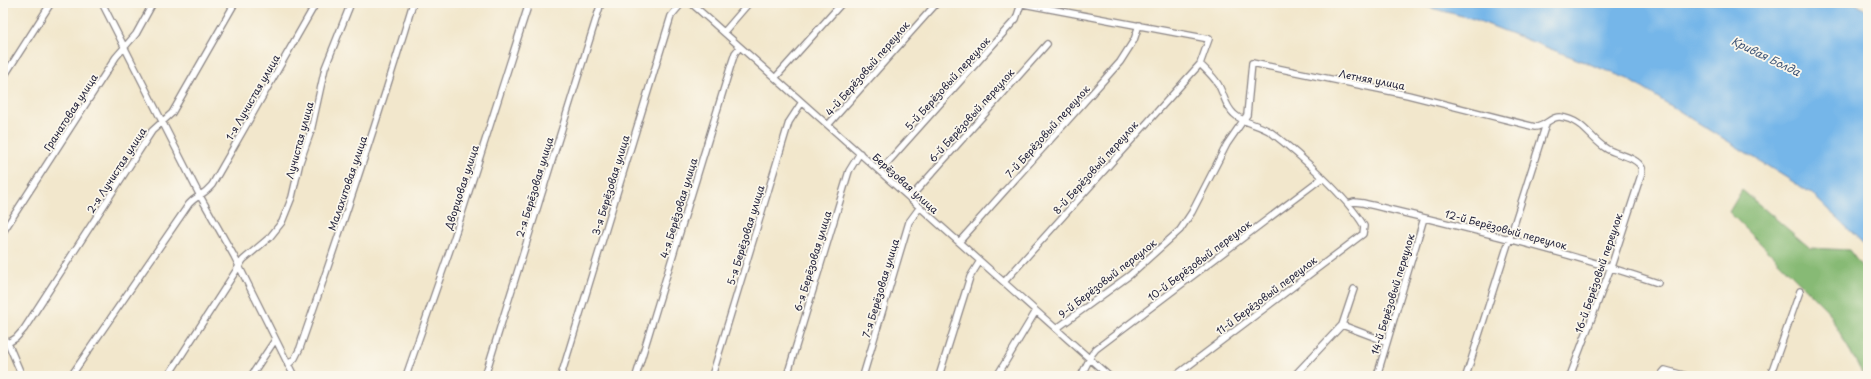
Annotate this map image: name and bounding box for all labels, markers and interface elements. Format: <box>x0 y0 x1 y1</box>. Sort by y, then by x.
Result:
street label: 4-й Берёзовый переулок <box>822 17 913 119</box>
water label: Кривая Болда <box>1729 32 1804 81</box>
street label: 5-й Берёзовый переулок <box>901 33 994 134</box>
street label: 1-я Лучистая улица <box>221 51 284 143</box>
street label: 6-й Берёзовый переулок <box>925 65 1018 166</box>
street label: Летняя улица <box>1338 65 1407 93</box>
street label: Гранатовая улица <box>39 70 101 154</box>
street label: 7-й Берёзовый переулок <box>1001 81 1093 181</box>
street label: Лучистая улица <box>281 99 318 180</box>
street label: 8-й Берёзовый переулок <box>1049 117 1142 218</box>
street label: 2-я Лучистая улица <box>83 124 151 216</box>
street label: 3-я Берёзовая улица <box>588 132 633 237</box>
street label: Малахитовая улица <box>324 133 370 232</box>
street label: 2-я Берёзовая улица <box>512 134 557 239</box>
street label: Дворцовая улица <box>440 142 482 232</box>
street label: Берёзовая улица <box>870 149 943 217</box>
street label: 4-я Берёзовая улица <box>656 155 701 260</box>
street label: 5-я Берёзовая улица <box>723 182 768 287</box>
street label: 12-й Берёзовый переулок <box>1443 205 1569 254</box>
street label: 6-я Берёзовая улица <box>790 208 835 313</box>
street label: 16-й Берёзовый переулок <box>1570 211 1627 335</box>
street label: 10-й Берёзовый переулок <box>1144 216 1255 305</box>
street label: 14-й Берёзовый переулок <box>1366 232 1419 357</box>
street label: 9-й Берёзовый переулок <box>1055 235 1160 322</box>
street label: 7-я Берёзовая улица <box>858 236 902 339</box>
street label: 11-й Берёзовый переулок <box>1212 252 1320 339</box>

